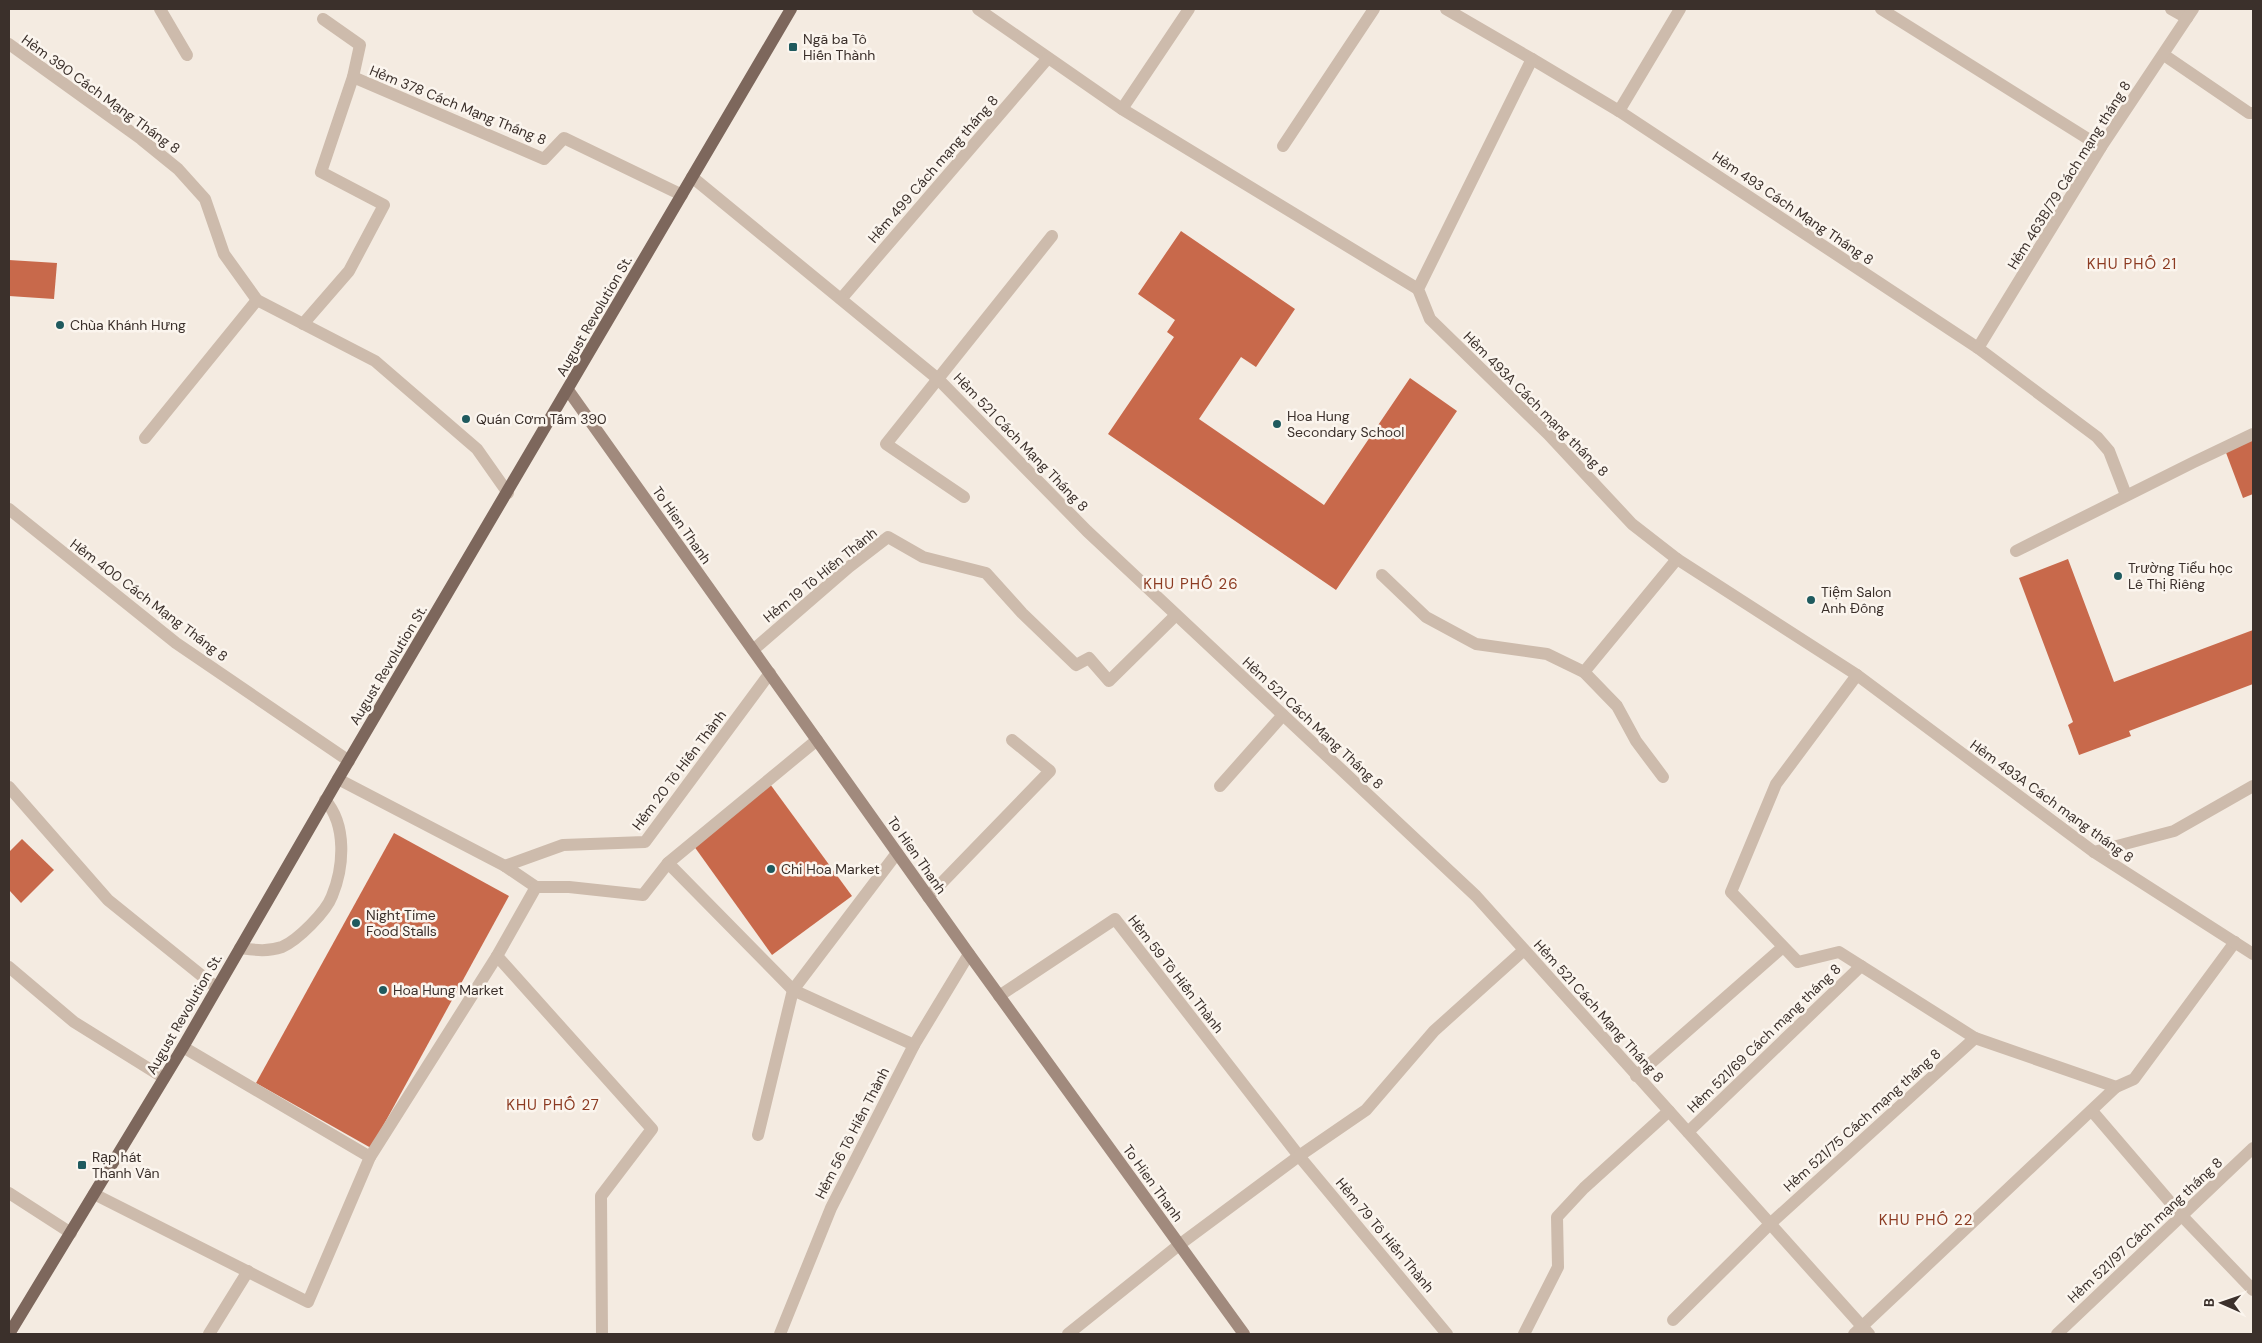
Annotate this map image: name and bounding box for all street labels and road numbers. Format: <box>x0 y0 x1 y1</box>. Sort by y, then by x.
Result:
street label: Hẻm 390 Cách Mạng Tháng 8 <box>18 30 184 158</box>
street label: Hẻm 378 Cách Mạng Tháng 8 <box>367 61 549 149</box>
street label: Hẻm 463B/79 Cách mạng tháng 8 <box>2003 77 2135 273</box>
street label: Hẻm 499 Cách mạng tháng 8 <box>864 91 1002 247</box>
street label: Hẻm 493 Cách Mạng Tháng 8 <box>1709 147 1877 269</box>
street label: August Revolution St. <box>552 252 636 380</box>
street label: Hẻm 493A Cách mạng tháng 8 <box>1460 328 1612 480</box>
street label: Hẻm 521 Cách Mạng Tháng 8 <box>950 369 1092 515</box>
street label: To Hien Thanh <box>649 483 715 567</box>
street label: Hẻm 19 Tô Hiến Thành <box>759 524 881 626</box>
street label: Hẻm 400 Cách Mạng Tháng 8 <box>66 535 232 665</box>
street label: August Revolution St. <box>345 602 431 728</box>
street label: Hẻm 521 Cách Mạng Tháng 8 <box>1239 653 1387 793</box>
street label: Hẻm 20 Tô Hiến Thành <box>628 706 730 834</box>
street label: Hẻm 493A Cách mạng tháng 8 <box>1967 736 2137 866</box>
street label: To Hien Thanh <box>884 813 950 897</box>
street label: Hẻm 59 Tô Hiến Thành <box>1124 911 1228 1037</box>
street label: Hẻm 521 Cách Mạng Tháng 8 <box>1530 936 1668 1086</box>
street label: August Revolution St. <box>142 950 226 1078</box>
street label: Hẻm 521/69 Cách mạng tháng 8 <box>1683 960 1845 1116</box>
street label: Hẻm 521/75 Cách mạng tháng 8 <box>1780 1045 1944 1195</box>
street label: Hẻm 56 Tô Hiến Thành <box>811 1064 893 1202</box>
street label: To Hien Thanh <box>1119 1141 1187 1225</box>
street label: Hẻm 521/97 Cách mạng tháng 8 <box>2064 1153 2226 1307</box>
street label: Hẻm 79 Tô Hiến Thành <box>1332 1174 1438 1296</box>

